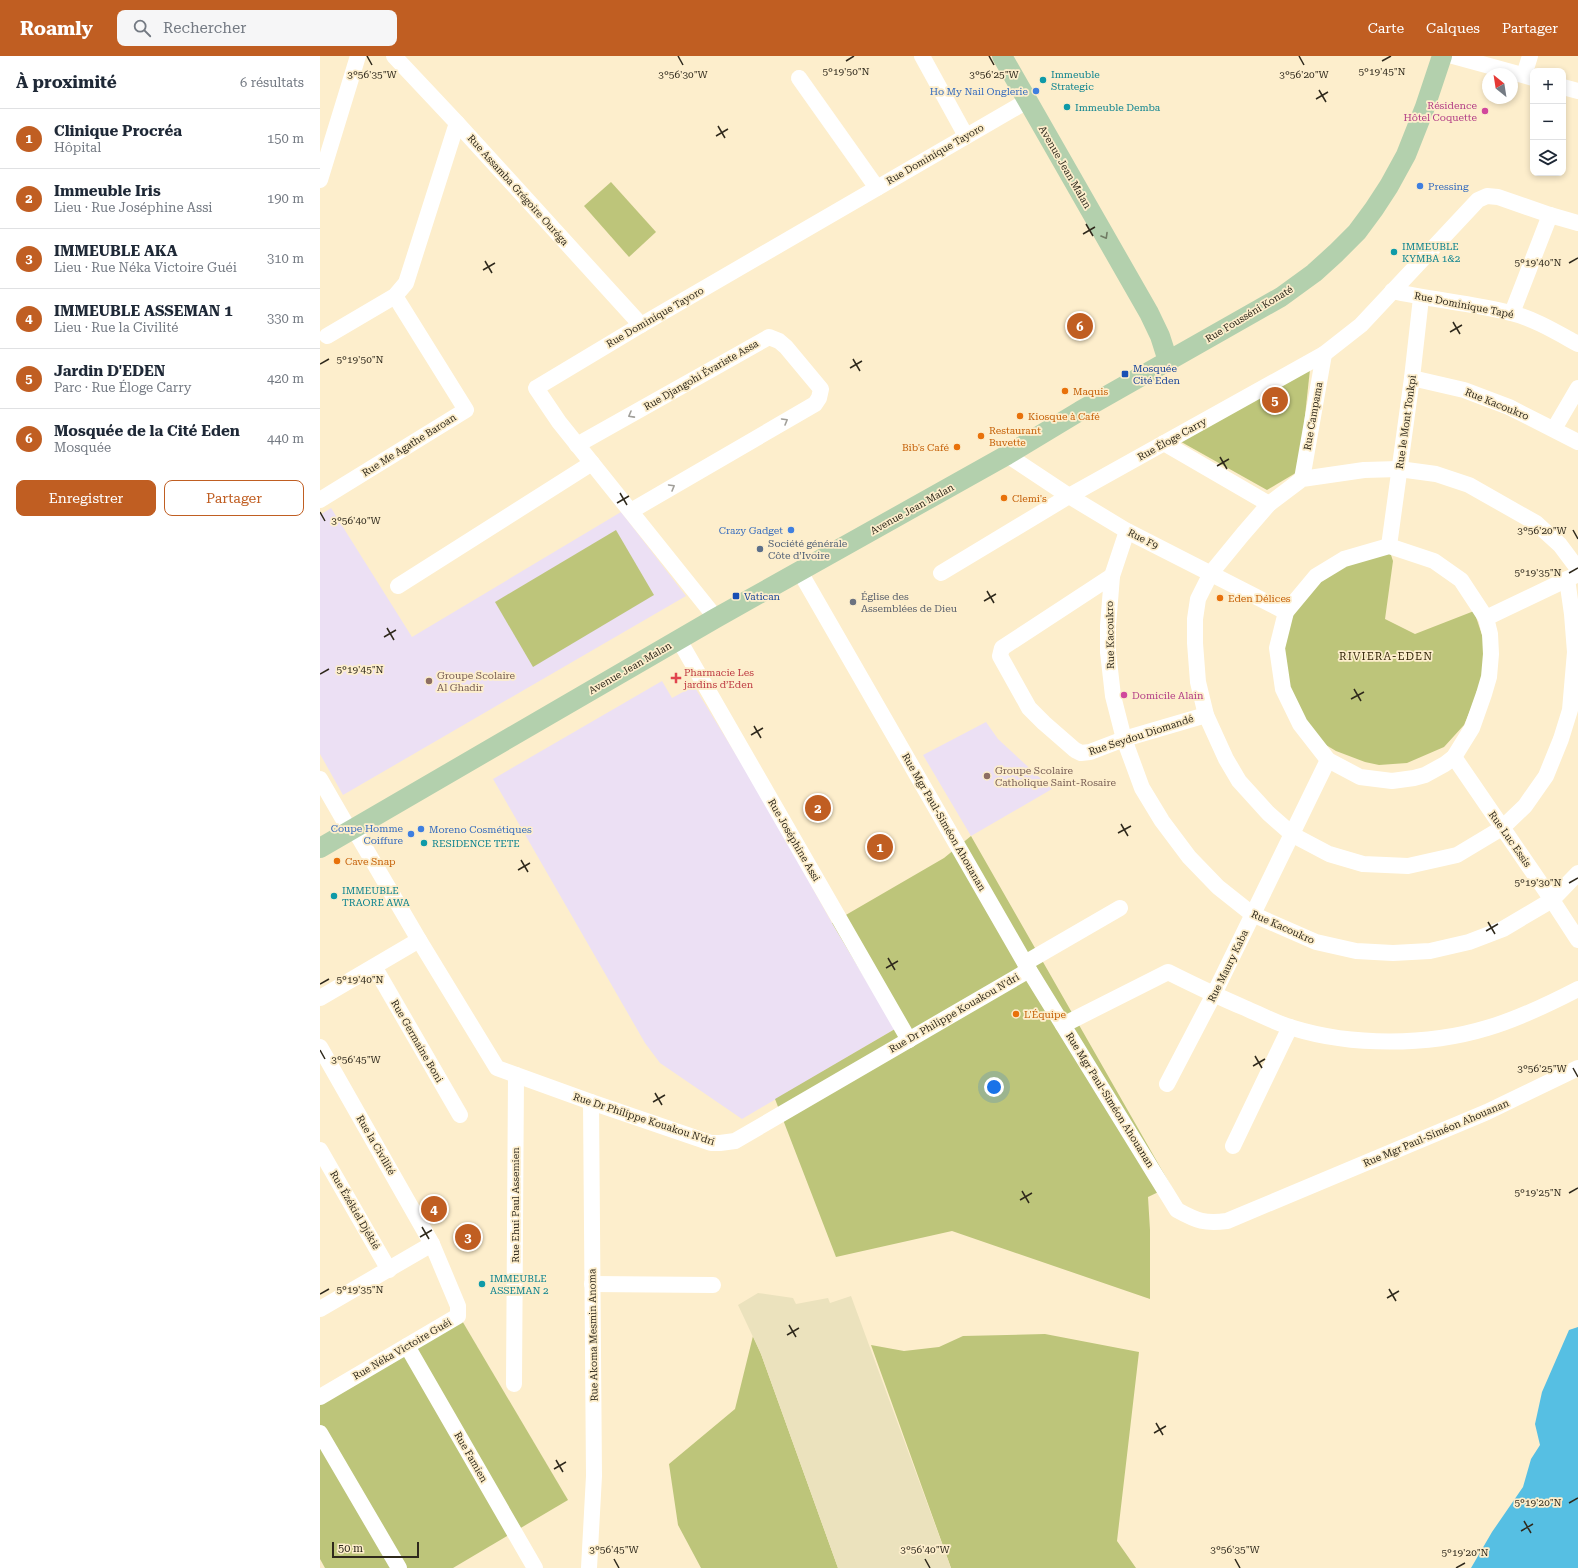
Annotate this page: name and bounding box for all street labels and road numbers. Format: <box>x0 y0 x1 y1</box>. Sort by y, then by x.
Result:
street label: Rue Dominique Tayoro <box>884 122 986 186</box>
street label: Avenue Jean Malan <box>1037 124 1093 211</box>
street label: Rue Assamba Grégoire Ouréga <box>465 132 571 248</box>
street label: Rue Fousséni Konaté <box>1203 283 1295 344</box>
street label: Rue Dominique Tayoro <box>604 285 706 349</box>
street label: Rue Dominique Tapé <box>1413 290 1515 320</box>
street label: Rue Djangohi Évariste Assa <box>642 337 761 412</box>
street label: Rue le Mont Tonkpi <box>1394 374 1418 470</box>
street label: Rue Campama <box>1302 380 1325 451</box>
street label: Rue Kacoukro <box>1463 386 1531 422</box>
street label: Rue Me Agathe Baroan <box>360 411 458 478</box>
street label: Rue Éloge Carry <box>1136 415 1208 462</box>
street label: Avenue Jean Malan <box>868 481 956 536</box>
street label: Rue F9 <box>1126 527 1160 551</box>
street label: Rue Kacoukro <box>1104 601 1116 669</box>
street label: Avenue Jean Malan <box>587 640 674 696</box>
street label: Rue Seydou Diomandé <box>1087 713 1195 757</box>
street label: Rue Mgr Paul-Siméon Ahouanan <box>900 751 988 893</box>
street label: Rue Joséphine Assi <box>766 797 822 883</box>
street label: Rue Luc Essis <box>1487 809 1533 869</box>
street label: Rue Kacoukro <box>1250 908 1316 946</box>
street label: Rue Maury Kaba <box>1206 928 1251 1004</box>
street label: Rue Dr Philippe Kouakou N'dri <box>887 971 1021 1055</box>
street label: Rue Germaine Boni <box>389 998 445 1084</box>
street label: Rue Mgr Paul-Siméon Ahouanan <box>1064 1030 1157 1170</box>
street label: Rue Dr Philippe Kouakou N'dri <box>572 1091 716 1147</box>
street label: Rue Mgr Paul-Siméon Ahouanan <box>1362 1097 1511 1169</box>
street label: Rue la Civilité <box>355 1113 398 1177</box>
street label: Rue Ehui Paul Assemien <box>510 1147 521 1263</box>
street label: Rue Ézékiel Djékié <box>328 1169 382 1252</box>
street label: Rue Akoma Mesmin Anoma <box>586 1268 600 1401</box>
street label: Rue Néka Victoire Guéi <box>351 1316 453 1382</box>
street label: Rue Famien <box>452 1430 490 1485</box>

